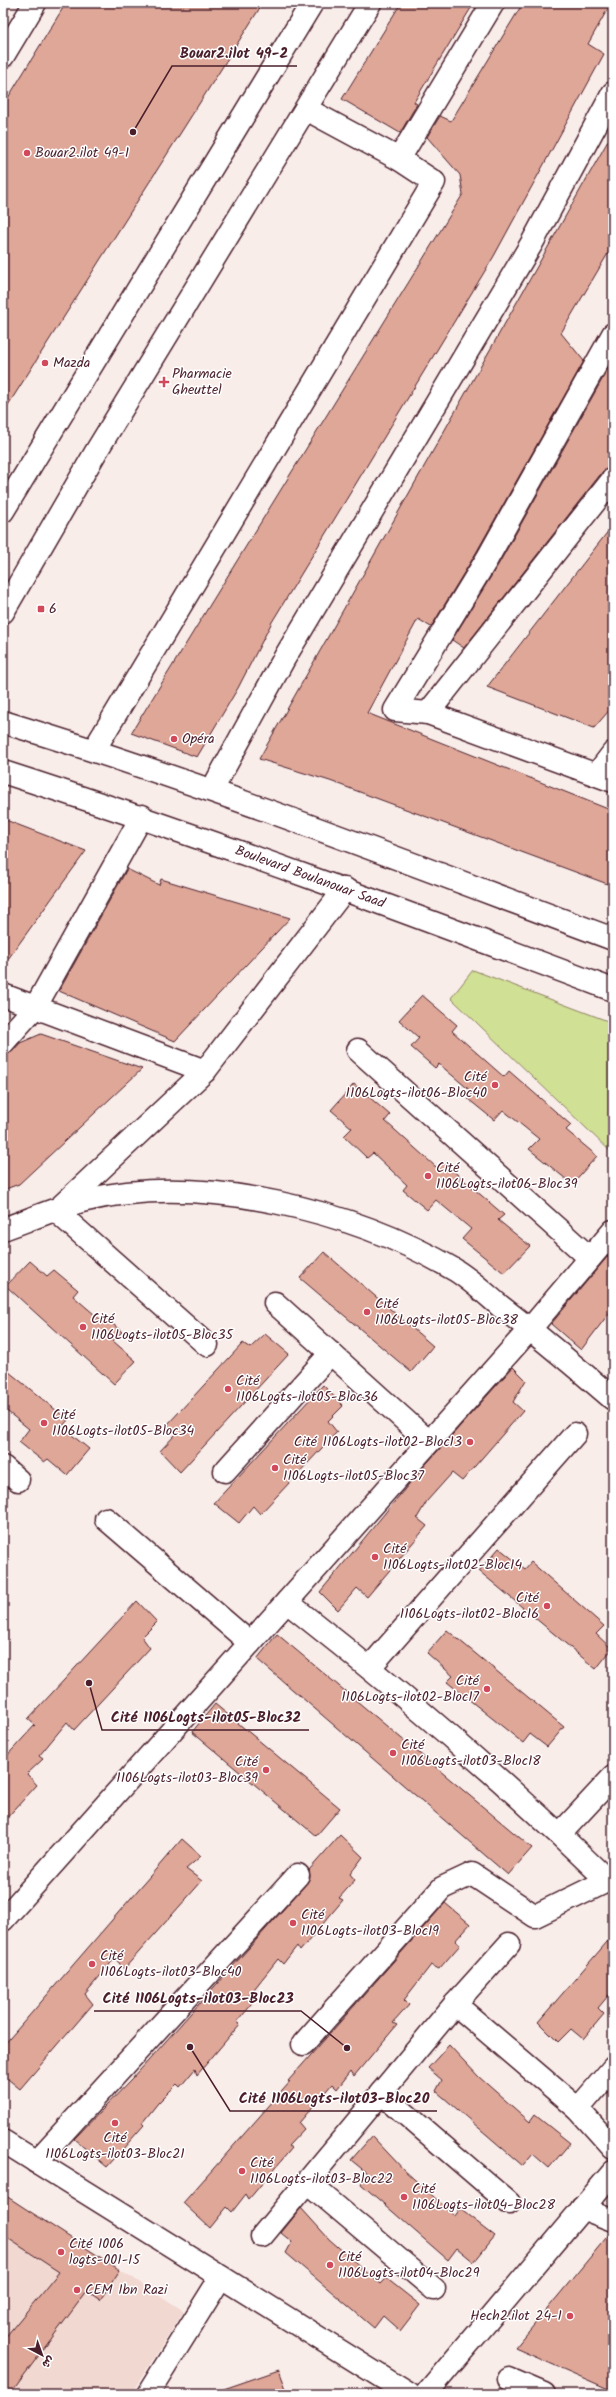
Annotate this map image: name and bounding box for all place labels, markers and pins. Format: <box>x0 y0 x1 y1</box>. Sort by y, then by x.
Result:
callout: Bouar2.ilot 49-2 <box>172 39 297 66</box>
place label: Bouar2.ilot 49-1 <box>35 142 129 164</box>
marker: Bouar2.ilot 49-1 <box>22 148 32 158</box>
place label: Mazda <box>53 352 90 374</box>
marker: Mazda <box>40 358 50 368</box>
place label: Pharmacie Gheuttel <box>172 363 233 401</box>
marker: Pharmacie Gheuttel <box>159 377 169 387</box>
place label: 6 <box>49 598 57 620</box>
marker: 6 <box>36 604 46 614</box>
place label: Opéra <box>182 728 215 750</box>
marker: Opéra <box>169 734 179 744</box>
place label: Cité 1106Logts-ilot06-Bloc40 <box>346 1066 488 1104</box>
marker: Cité 1106Logts-ilot06-Bloc40 <box>490 1080 500 1090</box>
place label: Cité 1106Logts-ilot06-Bloc39 <box>436 1157 578 1195</box>
marker: Cité 1106Logts-ilot06-Bloc39 <box>423 1171 433 1181</box>
place label: Cité 1106Logts-ilot05-Bloc38 <box>375 1293 518 1331</box>
marker: Cité 1106Logts-ilot05-Bloc38 <box>362 1307 372 1317</box>
place label: Cité 1106Logts-ilot05-Bloc35 <box>91 1308 234 1346</box>
marker: Cité 1106Logts-ilot05-Bloc35 <box>78 1322 88 1332</box>
place label: Cité 1106Logts-ilot05-Bloc36 <box>236 1370 378 1408</box>
marker: Cité 1106Logts-ilot05-Bloc36 <box>223 1384 233 1394</box>
place label: Cité 1106Logts-ilot05-Bloc34 <box>52 1404 194 1442</box>
marker: Cité 1106Logts-ilot05-Bloc34 <box>39 1418 49 1428</box>
place label: Cité 1106Logts-ilot02-Bloc13 <box>294 1431 462 1453</box>
marker: Cité 1106Logts-ilot02-Bloc13 <box>465 1437 475 1447</box>
place label: Cité 1106Logts-ilot05-Bloc37 <box>283 1449 424 1487</box>
marker: Cité 1106Logts-ilot05-Bloc37 <box>270 1463 280 1473</box>
place label: Cité 1106Logts-ilot02-Bloc14 <box>383 1538 522 1576</box>
marker: Cité 1106Logts-ilot02-Bloc14 <box>370 1552 380 1562</box>
place label: Cité 1106Logts-ilot02-Bloc16 <box>400 1587 540 1625</box>
marker: Cité 1106Logts-ilot02-Bloc16 <box>542 1601 552 1611</box>
place label: Cité 1106Logts-ilot02-Bloc17 <box>341 1670 480 1708</box>
marker: Cité 1106Logts-ilot02-Bloc17 <box>482 1684 492 1694</box>
callout: Cité 1106Logts-ilot05-Bloc32 <box>102 1703 309 1730</box>
place label: Cité 1106Logts-ilot03-Bloc18 <box>401 1734 541 1772</box>
marker: Cité 1106Logts-ilot03-Bloc18 <box>388 1748 398 1758</box>
place label: Cité 1106Logts-ilot03-Bloc39 <box>116 1751 259 1789</box>
marker: Cité 1106Logts-ilot03-Bloc39 <box>261 1765 271 1775</box>
place label: Cité 1106Logts-ilot03-Bloc19 <box>301 1904 439 1942</box>
marker: Cité 1106Logts-ilot03-Bloc19 <box>288 1918 298 1928</box>
place label: Cité 1106Logts-ilot03-Bloc40 <box>100 1945 242 1983</box>
marker: Cité 1106Logts-ilot03-Bloc40 <box>87 1959 97 1969</box>
callout: Cité 1106Logts-ilot03-Bloc23 <box>94 1984 301 2011</box>
callout: Cité 1106Logts-ilot03-Bloc20 <box>230 2084 437 2111</box>
marker: Cité 1106Logts-ilot03-Bloc21 <box>110 2118 120 2128</box>
place label: Cité 1106Logts-ilot03-Bloc21 <box>45 2127 185 2165</box>
place label: Cité 1106Logts-ilot03-Bloc22 <box>250 2152 393 2190</box>
marker: Cité 1106Logts-ilot03-Bloc22 <box>237 2166 247 2176</box>
place label: Cité 1106Logts-ilot04-Bloc28 <box>412 2178 556 2216</box>
marker: Cité 1106Logts-ilot04-Bloc28 <box>399 2192 409 2202</box>
place label: Cité 1006 logts-001-15 <box>69 2233 141 2271</box>
place label: Cité 1106Logts-ilot04-Bloc29 <box>338 2246 480 2284</box>
marker: Cité 1006 logts-001-15 <box>56 2247 66 2257</box>
marker: Cité 1106Logts-ilot04-Bloc29 <box>325 2260 335 2270</box>
place label: CEM Ibn Razi <box>85 2279 168 2301</box>
marker: CEM Ibn Razi <box>72 2285 82 2295</box>
place label: Hech2.ilot 24-1 <box>470 2305 562 2327</box>
marker: Hech2.ilot 24-1 <box>565 2311 575 2321</box>

